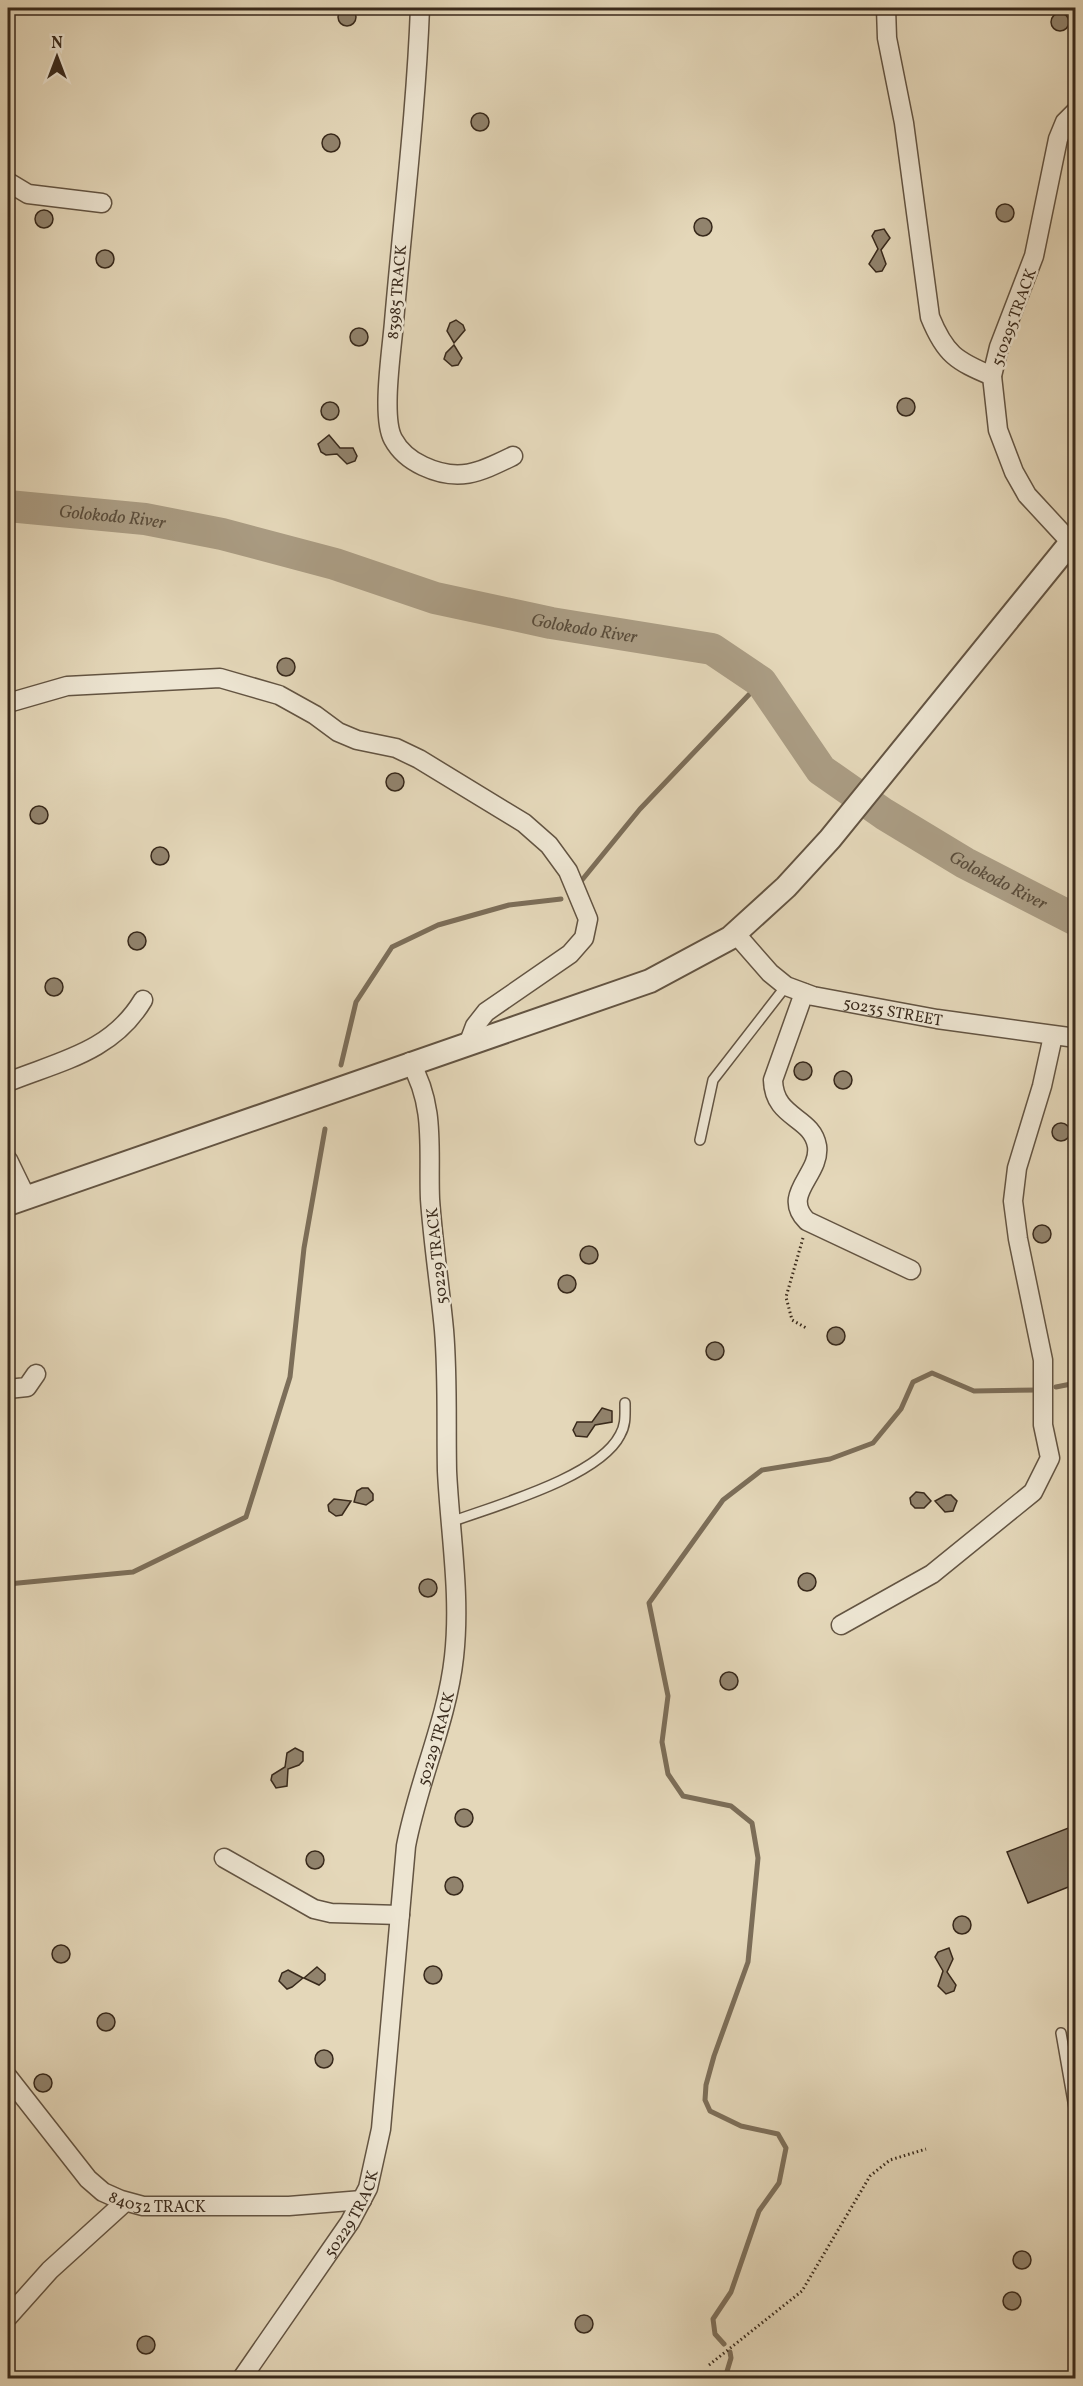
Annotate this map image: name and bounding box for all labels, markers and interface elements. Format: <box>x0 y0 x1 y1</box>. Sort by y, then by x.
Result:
north arrow <box>27 27 87 87</box>
text: N <box>51 33 63 55</box>
street label: 83985 TRACK <box>383 244 413 340</box>
street label: 510295 TRACK <box>987 266 1043 370</box>
water label: Golokodo River <box>58 500 168 537</box>
water label: Golokodo River <box>529 608 639 651</box>
water label: Golokodo River <box>944 845 1051 917</box>
street label: 50235 STREET <box>841 993 944 1033</box>
street label: 50229 TRACK <box>422 1206 454 1305</box>
street label: 50229 TRACK <box>413 1690 461 1789</box>
street label: 50229 TRACK <box>320 2168 385 2263</box>
street label: 84032 TRACK <box>105 2187 206 2219</box>

